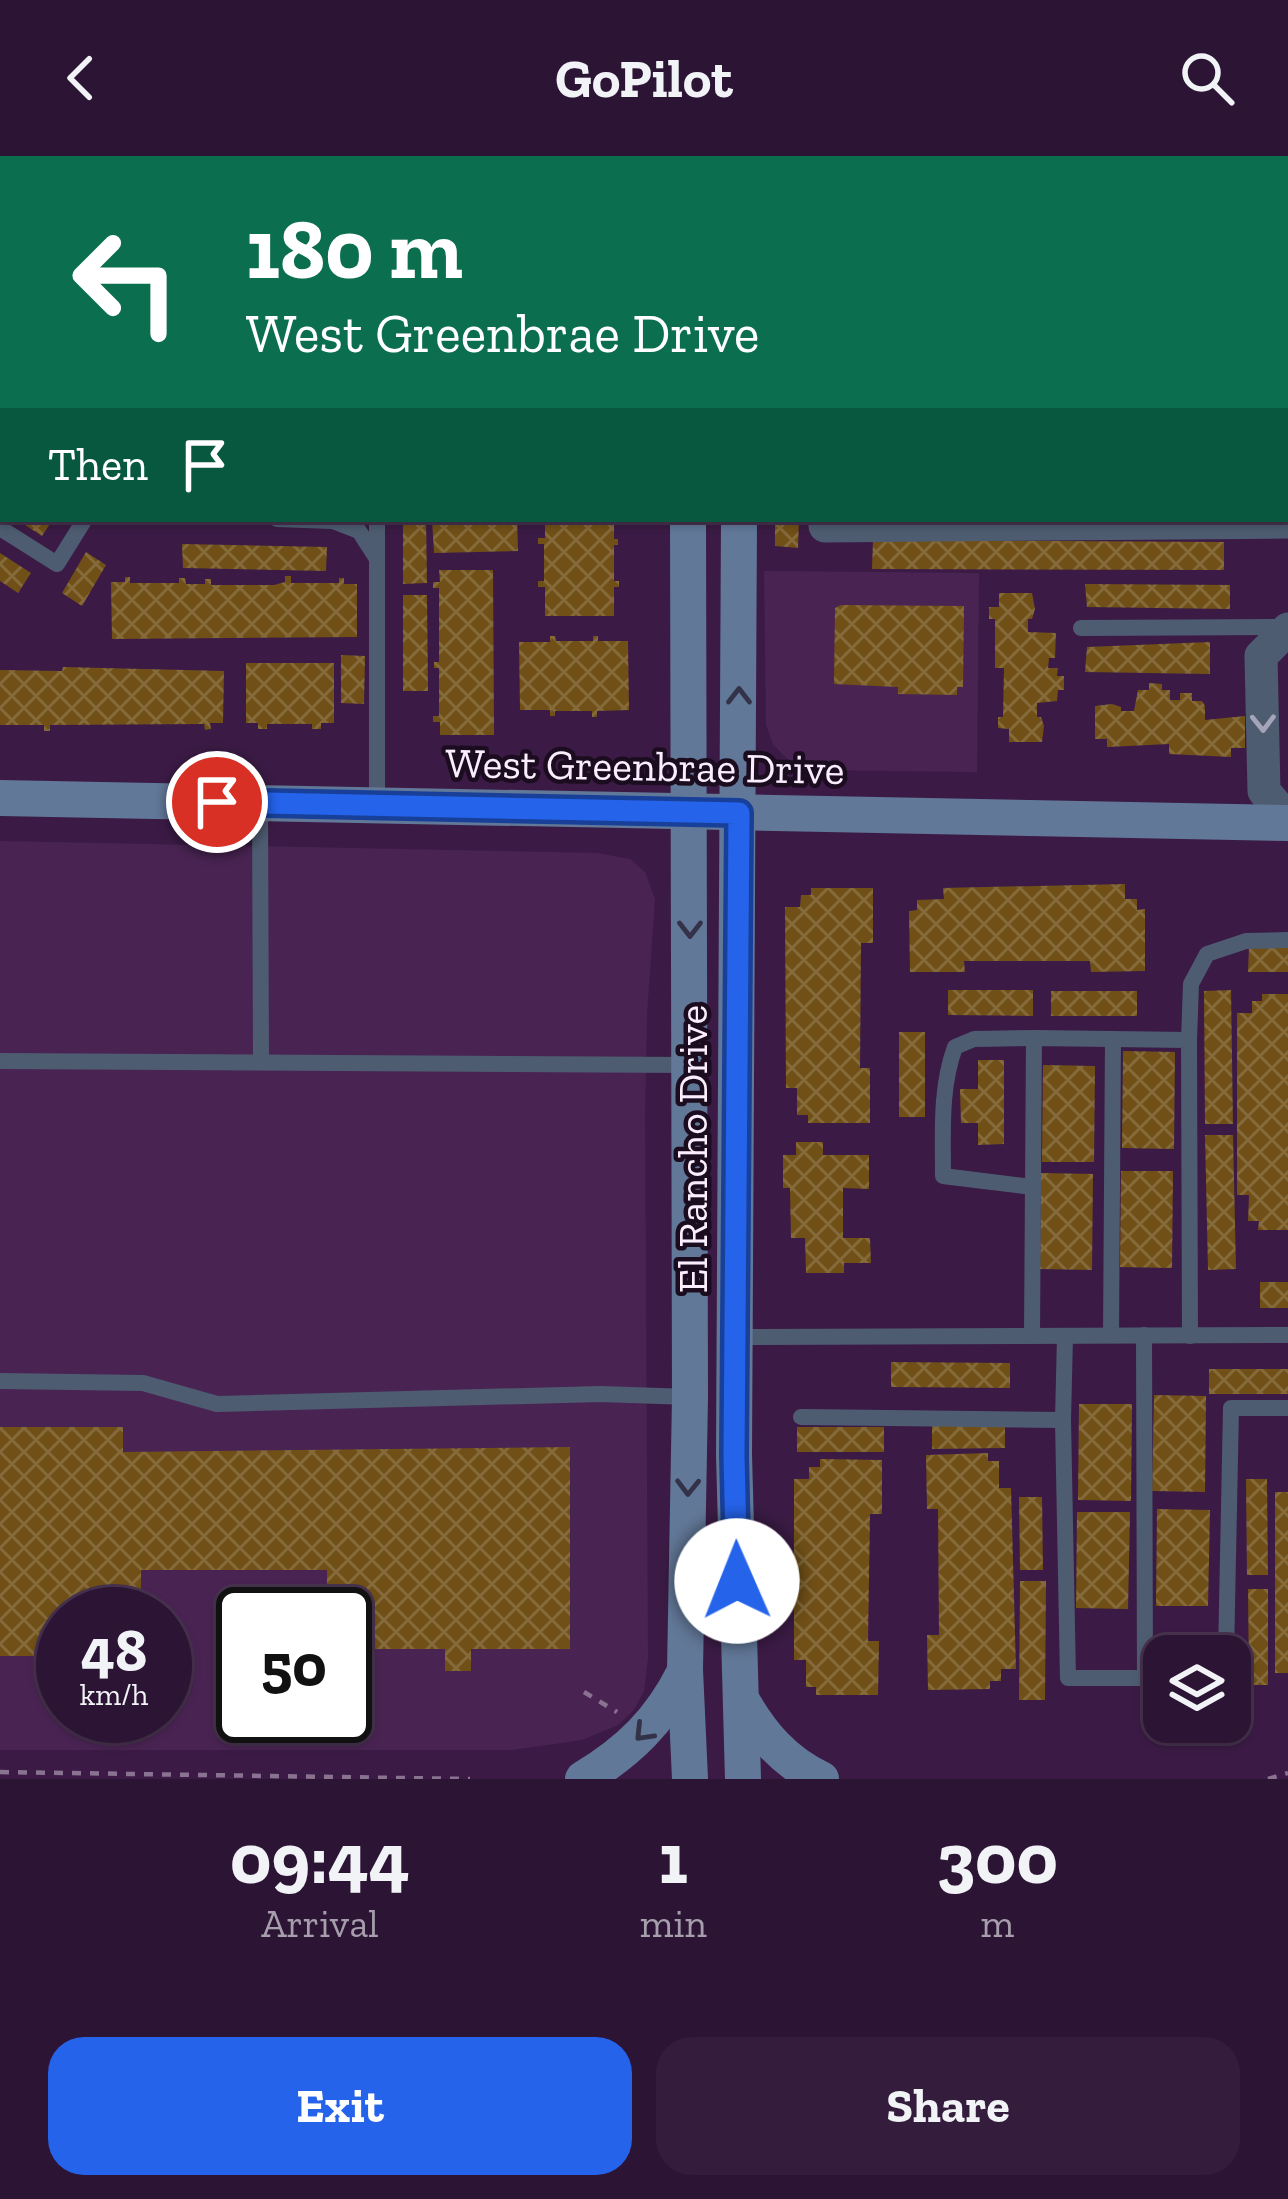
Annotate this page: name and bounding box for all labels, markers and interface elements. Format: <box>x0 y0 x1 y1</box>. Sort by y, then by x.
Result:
icon: back <box>48 45 114 111</box>
icon: search <box>1174 45 1240 111</box>
text: GoPilot <box>555 46 733 111</box>
text: 180 m <box>246 199 463 300</box>
icon: left <box>48 204 204 360</box>
text: West Greenbrae Drive <box>246 301 759 366</box>
icon: arrive <box>172 432 238 498</box>
text: Then <box>48 438 148 492</box>
one-way arrow <box>726 686 752 704</box>
one-way arrow <box>1249 714 1275 733</box>
street label: West Greenbrae Drive <box>445 737 845 795</box>
pin <box>166 751 268 853</box>
icon: arrive <box>184 769 250 835</box>
one-way arrow <box>677 921 703 939</box>
street label: El Rancho Drive <box>667 1005 718 1293</box>
one-way arrow <box>676 1478 702 1497</box>
position arrow <box>674 1518 800 1644</box>
speed limit sign: 50 <box>216 1587 372 1743</box>
text: 48 <box>81 1614 147 1686</box>
map controls <box>1143 1635 1251 1743</box>
button: layers <box>1143 1635 1251 1743</box>
text: km/h <box>80 1677 148 1713</box>
one-way arrow <box>636 1719 658 1741</box>
text: 09:44 <box>230 1815 410 1901</box>
text: 1 <box>659 1815 688 1901</box>
text: 300 <box>937 1815 1058 1901</box>
text: Arrival <box>261 1900 379 1947</box>
text: min <box>640 1900 707 1947</box>
text: m <box>981 1900 1014 1947</box>
button: Exit <box>48 2037 632 2175</box>
button: Share <box>656 2037 1240 2175</box>

